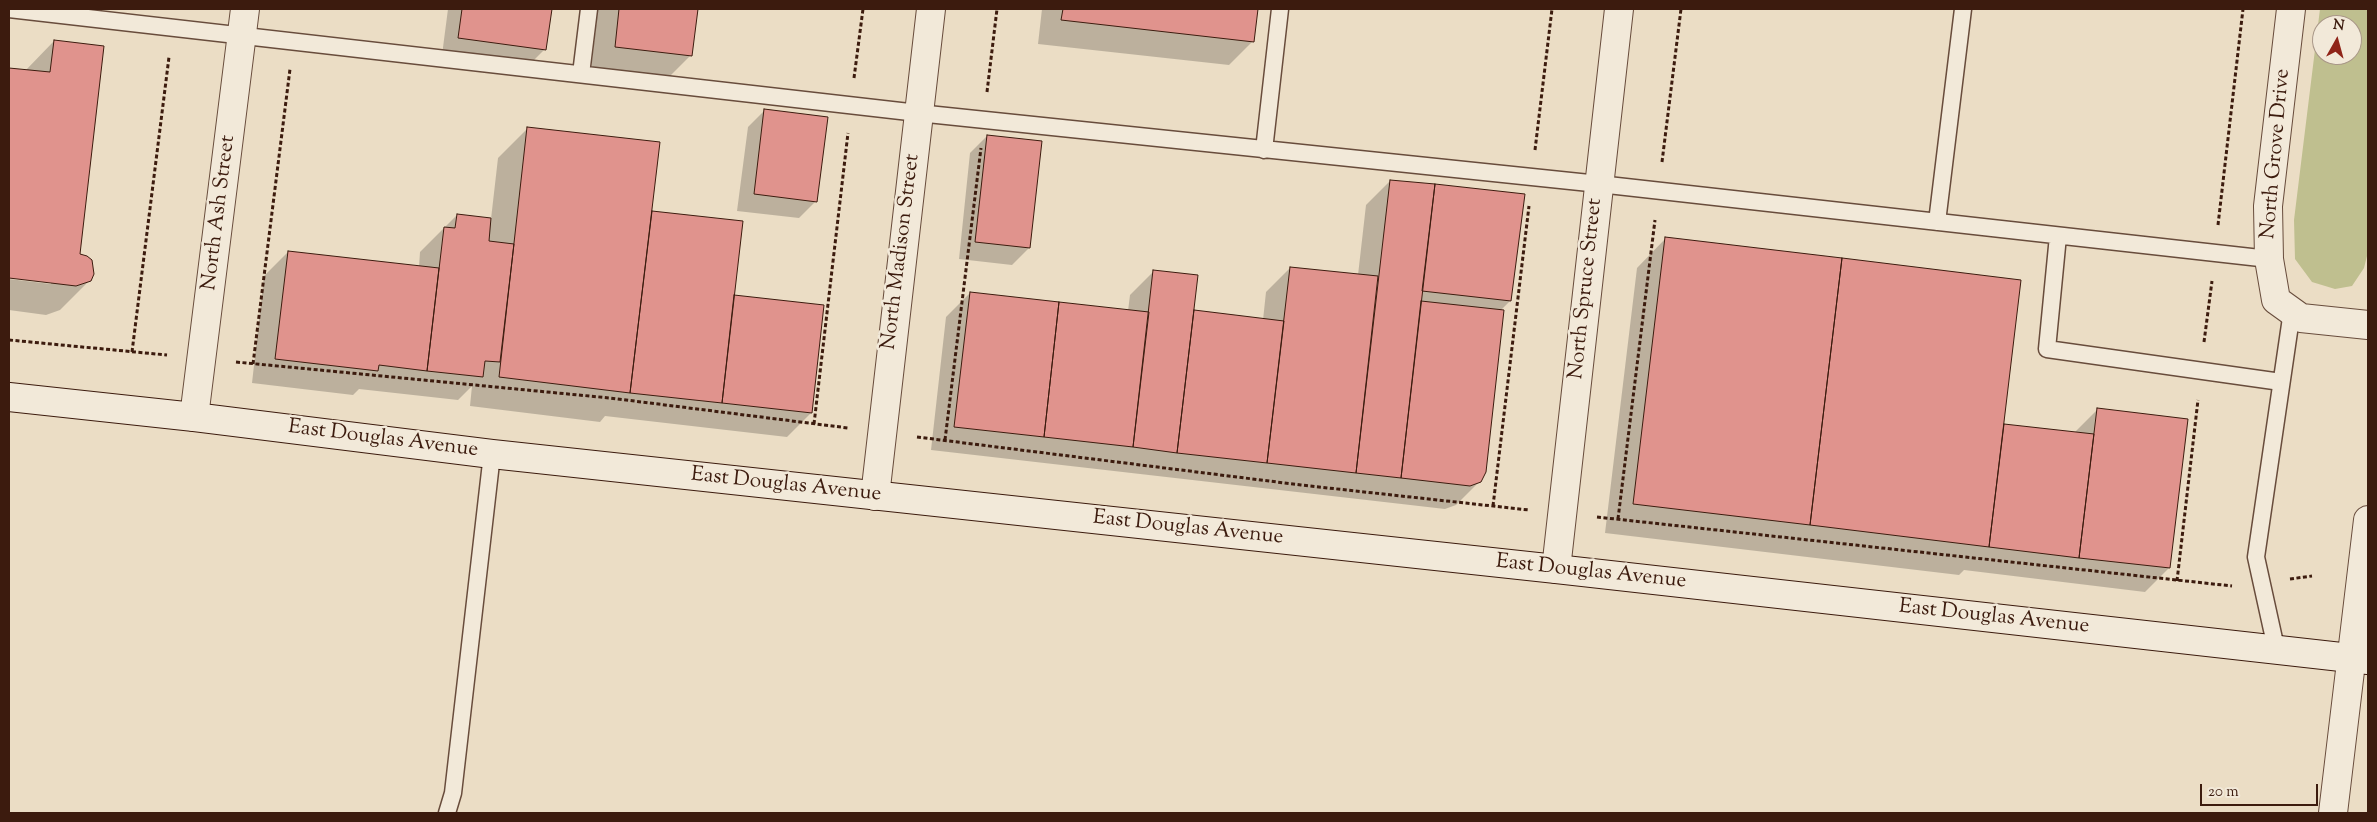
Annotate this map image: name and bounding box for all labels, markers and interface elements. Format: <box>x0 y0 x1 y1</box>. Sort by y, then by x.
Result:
north arrow <box>2312 15 2362 65</box>
text: N <box>2332 15 2345 37</box>
street label: North Grove Drive <box>2257 68 2297 240</box>
street label: North Ash Street <box>198 134 242 292</box>
street label: North Madison Street <box>877 153 927 351</box>
street label: North Spruce Street <box>1565 197 1609 381</box>
street label: East Douglas Avenue <box>287 416 479 464</box>
street label: East Douglas Avenue <box>690 463 882 509</box>
street label: East Douglas Avenue <box>1092 506 1284 552</box>
street label: East Douglas Avenue <box>1495 550 1687 596</box>
street label: East Douglas Avenue <box>1898 595 2090 641</box>
scale bar <box>2202 774 2320 806</box>
text: 20 m <box>2208 782 2239 803</box>

